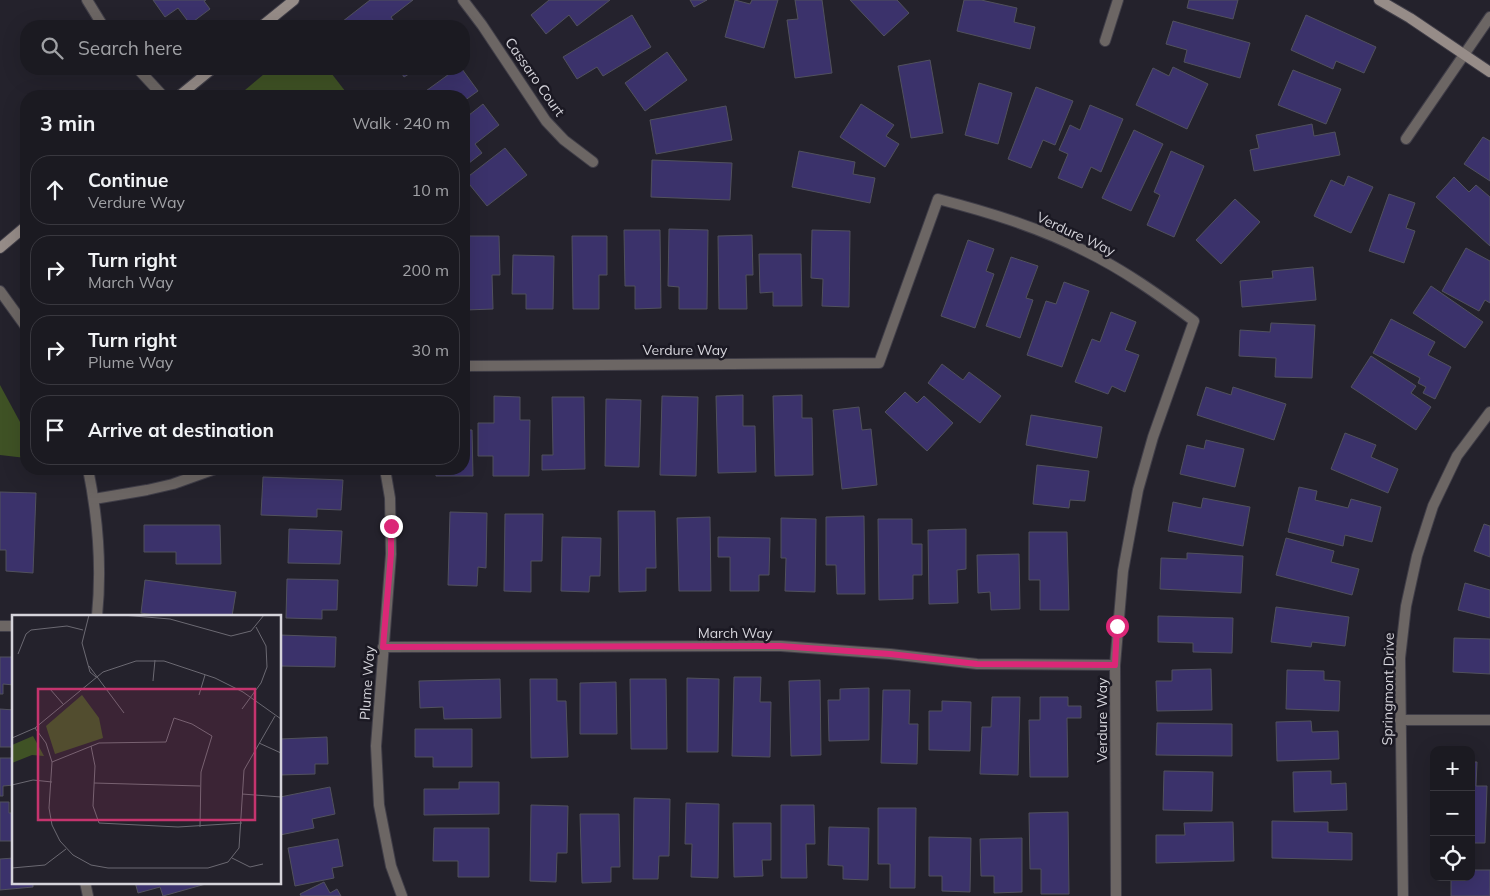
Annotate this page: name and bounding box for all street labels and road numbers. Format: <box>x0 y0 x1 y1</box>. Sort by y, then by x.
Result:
street label: Cassaro Court <box>501 34 569 120</box>
street label: Verdure Way <box>1034 208 1119 260</box>
street label: Verdure Way <box>643 341 728 359</box>
street label: March Way <box>698 624 773 642</box>
street label: Springmont Drive <box>1378 632 1398 746</box>
street label: Plume Way <box>355 645 379 721</box>
street label: Verdure Way <box>1093 677 1111 762</box>

